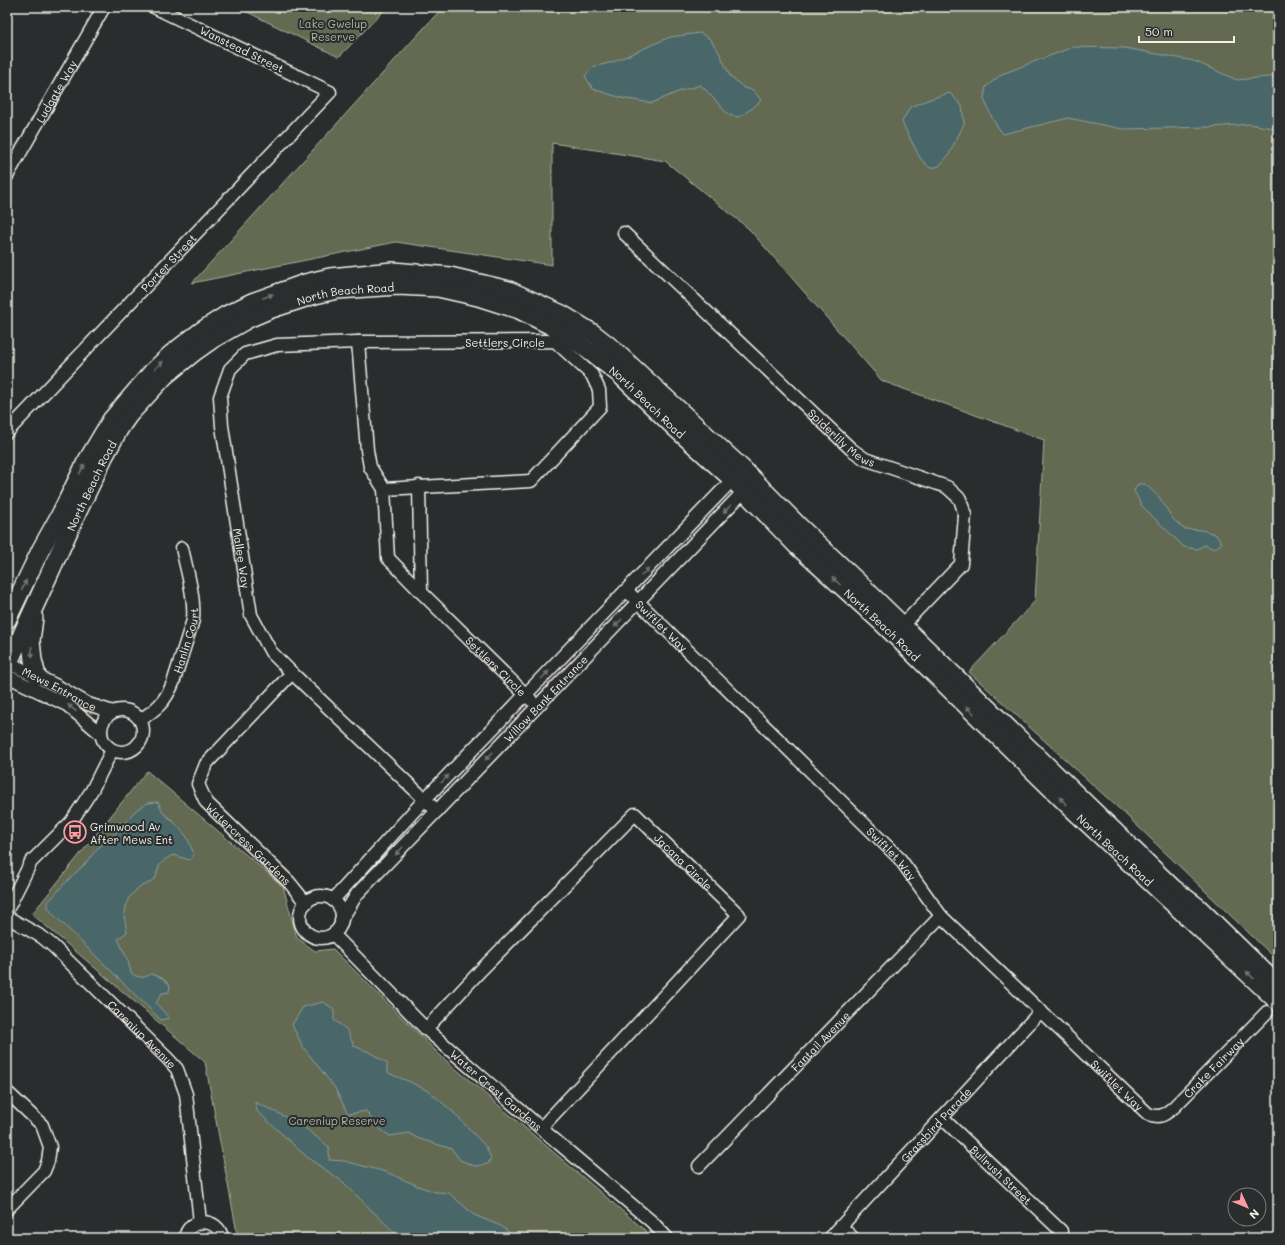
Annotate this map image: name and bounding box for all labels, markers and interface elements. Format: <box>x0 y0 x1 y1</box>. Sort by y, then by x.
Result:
park label: Lake Gwelup Reserve <box>299 16 367 44</box>
scale bar <box>1139 18 1234 44</box>
street label: Wanstead Street <box>197 22 287 76</box>
text: 50 m <box>1145 23 1173 39</box>
street label: Ludgate Way <box>32 57 80 125</box>
street label: Porter Street <box>137 230 199 295</box>
street label: North Beach Road <box>295 279 395 308</box>
one-way arrow <box>263 292 275 298</box>
street label: Settlers Circle <box>465 335 545 350</box>
one-way arrow <box>154 360 164 370</box>
street label: North Beach Road <box>607 362 688 441</box>
street label: Spiderlily Mews <box>805 405 877 469</box>
street label: North Beach Road <box>63 437 119 533</box>
one-way arrow <box>79 463 85 475</box>
one-way arrow <box>722 504 732 514</box>
street label: Mallee Way <box>230 527 254 589</box>
one-way arrow <box>640 567 650 577</box>
one-way arrow <box>831 576 841 586</box>
one-way arrow <box>21 579 27 591</box>
street label: North Beach Road <box>841 585 924 664</box>
street label: Swiftlet Way <box>633 596 691 654</box>
street label: Hanlin Court <box>169 608 201 675</box>
one-way arrow <box>613 618 623 628</box>
street label: Settlers Circle <box>463 633 530 699</box>
one-way arrow <box>29 646 36 658</box>
street label: Willow Bank Entrance <box>500 651 591 745</box>
street label: Mews Entrance <box>20 663 99 714</box>
one-way arrow <box>540 671 549 680</box>
one-way arrow <box>66 704 77 713</box>
one-way arrow <box>965 705 975 715</box>
one-way arrow <box>485 752 494 761</box>
one-way arrow <box>440 774 449 784</box>
one-way arrow <box>1058 796 1068 805</box>
street label: Watercress Gardens <box>203 799 295 888</box>
street label: North Beach Road <box>1074 810 1157 889</box>
bus stop icon: Grimwood Av After Mews Ent <box>62 819 88 845</box>
place label: Grimwood Av After Mews Ent <box>90 819 173 847</box>
street label: Swiftlet Way <box>864 823 920 883</box>
street label: Jacana Circle <box>652 830 716 893</box>
one-way arrow <box>395 846 404 855</box>
one-way arrow <box>1245 971 1255 980</box>
street label: Careniup Avenue <box>105 997 180 1071</box>
street label: Fantail Avenue <box>787 1007 853 1074</box>
street label: Crake Fairway <box>1180 1033 1246 1101</box>
street label: Water Crest Gardens <box>447 1046 546 1134</box>
street label: Swiftlet Way <box>1088 1056 1147 1114</box>
street label: Grassbird Parade <box>897 1084 974 1165</box>
park label: Careniup Reserve <box>289 1113 386 1128</box>
street label: Bullrush Street <box>967 1141 1036 1208</box>
north arrow <box>1227 1187 1267 1227</box>
text: N <box>1246 1206 1263 1223</box>

